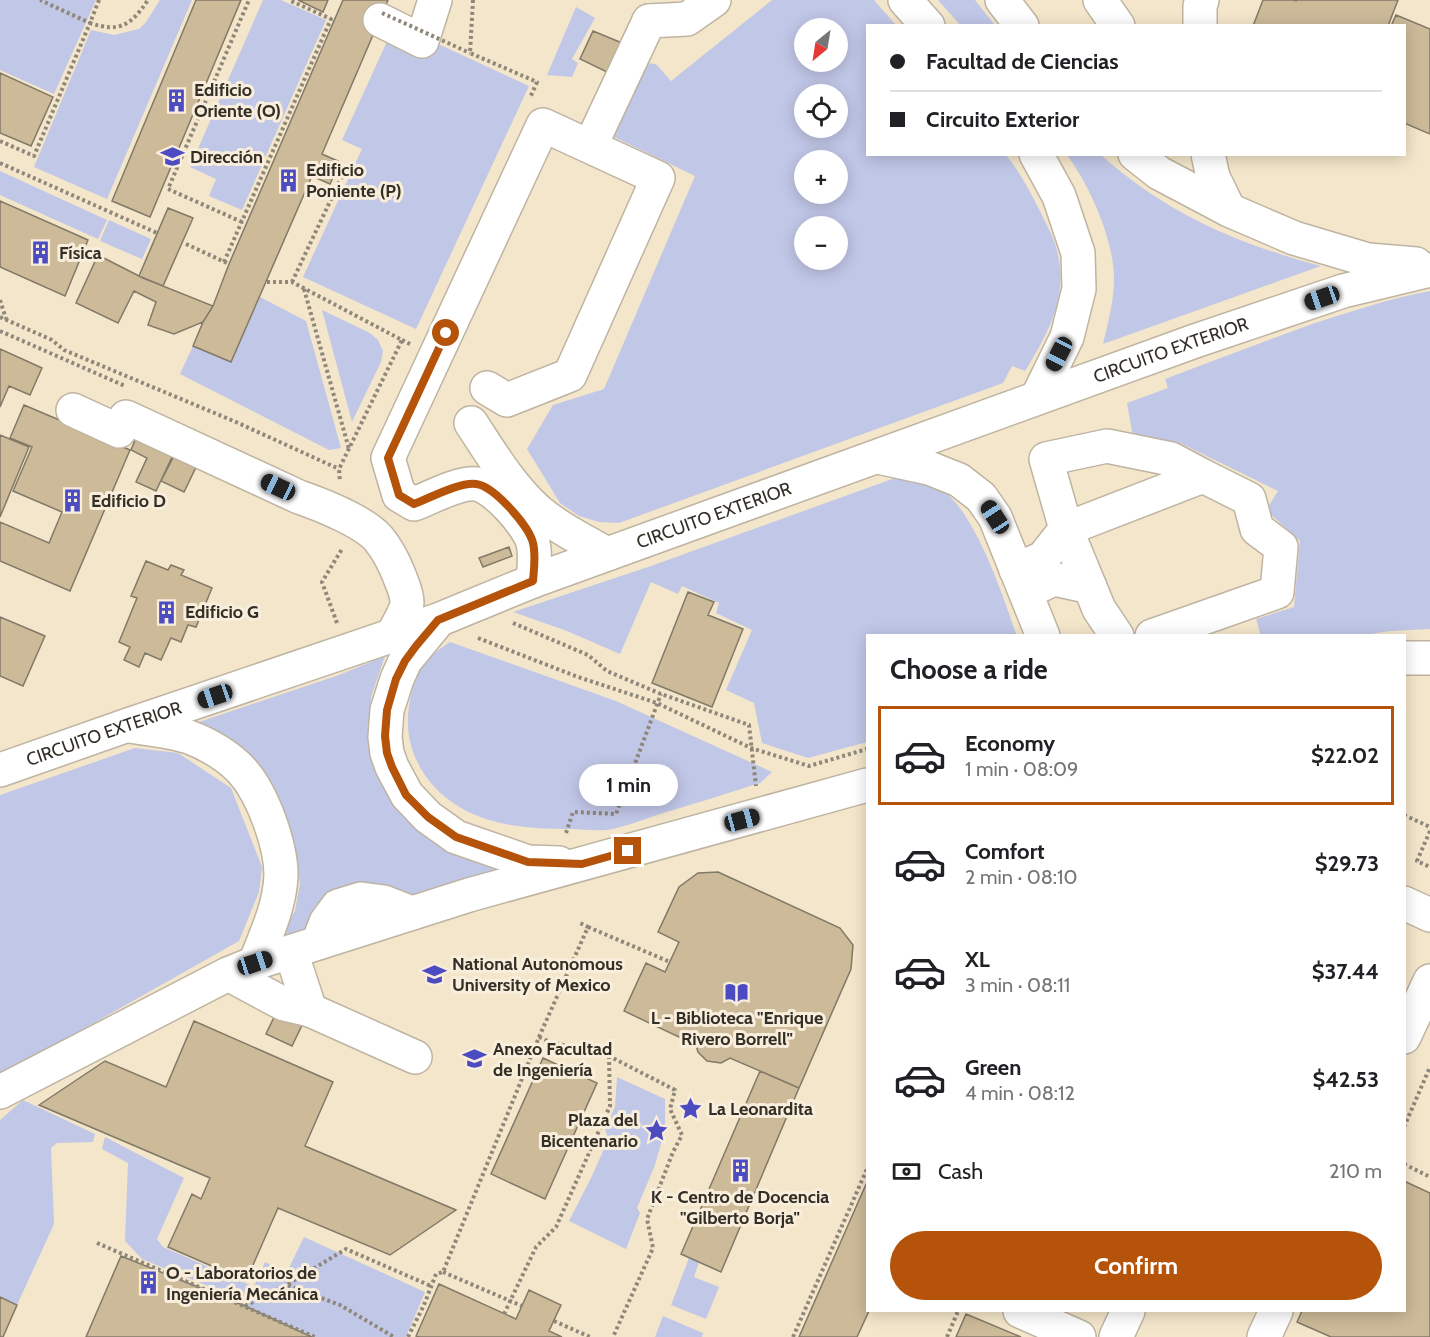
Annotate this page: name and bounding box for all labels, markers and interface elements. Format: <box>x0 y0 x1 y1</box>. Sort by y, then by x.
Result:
north arrow <box>794 18 848 72</box>
map controls <box>794 18 848 270</box>
text: Facultad de Ciencias <box>926 48 1119 75</box>
place label: Edificio Oriente (O) <box>194 79 281 122</box>
button: locate <box>794 84 848 138</box>
building icon: Edificio Oriente (O) <box>163 87 189 113</box>
text: Circuito Exterior <box>926 106 1079 133</box>
school or university icon: Dirección <box>159 144 185 170</box>
place label: Dirección <box>190 146 263 168</box>
button: + <box>794 150 848 204</box>
place label: Edificio Poniente (P) <box>306 159 402 202</box>
building icon: Edificio Poniente (P) <box>275 167 301 193</box>
button: − <box>794 216 848 270</box>
building icon: Física <box>28 240 54 266</box>
place label: Física <box>59 242 102 264</box>
car <box>1302 284 1342 312</box>
street label: CIRCUITO EXTERIOR <box>1090 313 1251 388</box>
route start <box>432 319 459 346</box>
car <box>1043 334 1075 374</box>
car <box>258 471 298 503</box>
street label: CIRCUITO EXTERIOR <box>634 477 794 554</box>
building icon: Edificio D <box>60 488 86 514</box>
place label: Edificio D <box>91 490 166 512</box>
car <box>978 497 1012 537</box>
building icon: Edificio G <box>154 599 180 625</box>
place label: Edificio G <box>185 601 259 623</box>
text: Choose a ride <box>890 653 1048 686</box>
car <box>195 682 235 710</box>
street label: CIRCUITO EXTERIOR <box>23 697 184 771</box>
icon: car <box>893 729 947 783</box>
text: Economy <box>965 730 1055 757</box>
text: $22.02 <box>1311 742 1379 769</box>
text: 1 min · 08:09 <box>965 757 1078 781</box>
callout: 1 min <box>578 764 678 806</box>
text: 1 min <box>606 773 651 797</box>
car <box>722 807 762 833</box>
route end <box>614 837 641 864</box>
icon: car <box>893 837 947 891</box>
text: Comfort <box>965 838 1044 865</box>
text: $29.73 <box>1315 850 1379 877</box>
text: 2 min · 08:10 <box>965 865 1077 889</box>
icon: car <box>893 945 947 999</box>
text: XL <box>965 946 990 973</box>
car <box>235 949 275 977</box>
place label: National Autonomous University of Mexico <box>452 953 623 996</box>
text: $37.44 <box>1312 958 1379 985</box>
school or university icon: National Autonomous University of Mexico <box>421 961 447 987</box>
text: 3 min · 08:11 <box>965 973 1070 997</box>
library icon: L - Biblioteca "Enrique Rivero Borrell" <box>724 979 750 1005</box>
place label: L - Biblioteca "Enrique Rivero Borrell" <box>651 1007 823 1050</box>
place label: Anexo Facultad de Ingeniería <box>493 1038 612 1081</box>
school or university icon: Anexo Facultad de Ingeniería <box>462 1046 488 1072</box>
icon: car <box>893 1053 947 1107</box>
text: Green <box>965 1054 1021 1081</box>
text: $42.53 <box>1312 1066 1379 1093</box>
text: 4 min · 08:12 <box>965 1081 1075 1105</box>
place icon: La Leonardita <box>677 1096 703 1122</box>
place label: La Leonardita <box>708 1098 813 1120</box>
place label: Plaza del Bicentenario <box>540 1109 638 1152</box>
place icon: Plaza del Bicentenario <box>643 1117 669 1143</box>
icon: cash <box>890 1155 923 1188</box>
building icon: K - Centro de Docencia "Gilberto Borja" <box>727 1158 753 1184</box>
text: Cash <box>938 1158 983 1185</box>
text: 210 m <box>1329 1159 1382 1183</box>
place label: K - Centro de Docencia "Gilberto Borja" <box>651 1186 829 1229</box>
button: Confirm <box>890 1231 1382 1300</box>
place label: O - Laboratorios de Ingeniería Mecánica <box>166 1262 318 1305</box>
building icon: O - Laboratorios de Ingeniería Mecánica <box>135 1270 161 1296</box>

